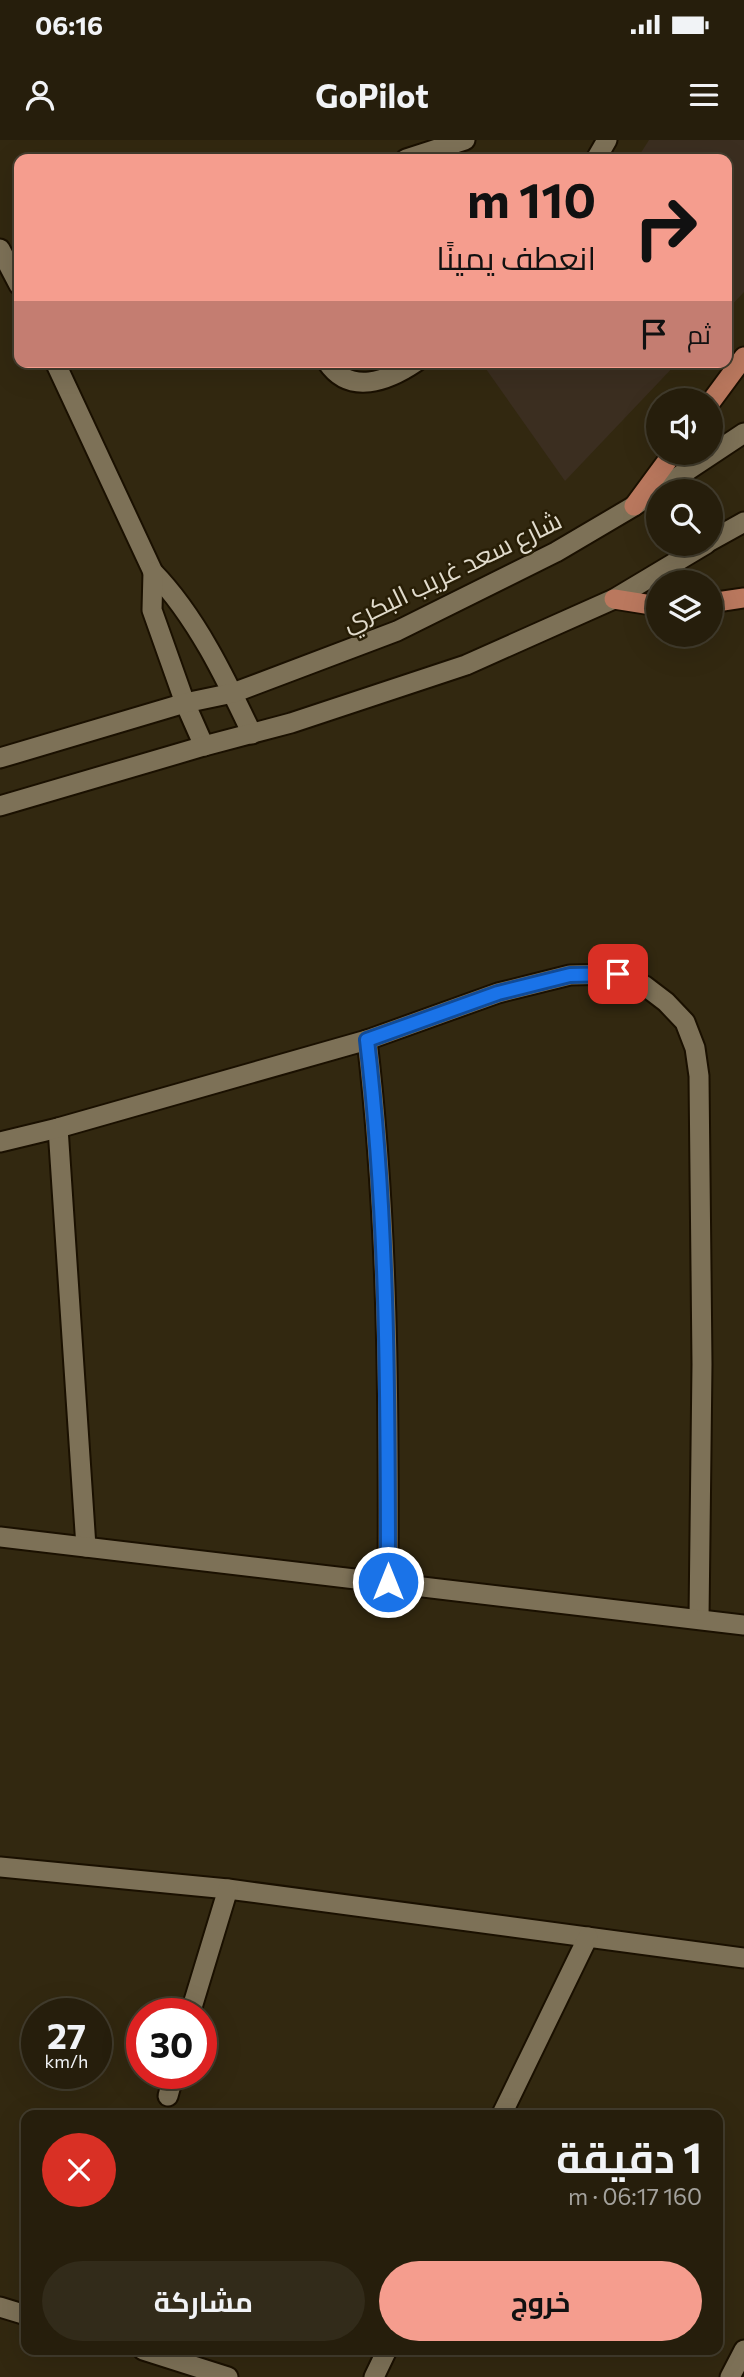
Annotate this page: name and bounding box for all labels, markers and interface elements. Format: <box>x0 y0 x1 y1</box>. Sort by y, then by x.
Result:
text: 06:16 <box>35 9 103 40</box>
text: GoPilot <box>315 75 429 115</box>
icon: person <box>21 76 59 114</box>
icon: menu <box>685 76 723 114</box>
text: 110 m <box>467 168 596 228</box>
icon: right <box>620 182 711 273</box>
text: انعطف يمينًا <box>436 237 596 277</box>
icon: arrive <box>635 315 673 353</box>
text: ثم <box>687 318 711 349</box>
map controls <box>646 388 723 647</box>
button: sound <box>646 388 723 465</box>
button: search <box>646 479 723 556</box>
street label: شارع سعد غريب البكري <box>336 503 569 642</box>
button: layers <box>646 570 723 647</box>
pin <box>588 944 648 1004</box>
icon: arrive <box>599 955 637 993</box>
position arrow <box>351 1545 425 1619</box>
speed limit sign: 30 <box>126 1998 217 2089</box>
text: 27 <box>47 2013 86 2056</box>
text: km/h <box>45 2050 88 2072</box>
text: 1 دقيقة <box>556 2130 702 2182</box>
button: close <box>42 2133 116 2207</box>
text: 160 m · 06:17 <box>568 2182 702 2210</box>
button: مشاركة <box>42 2261 365 2341</box>
button: خروج <box>379 2261 702 2341</box>

